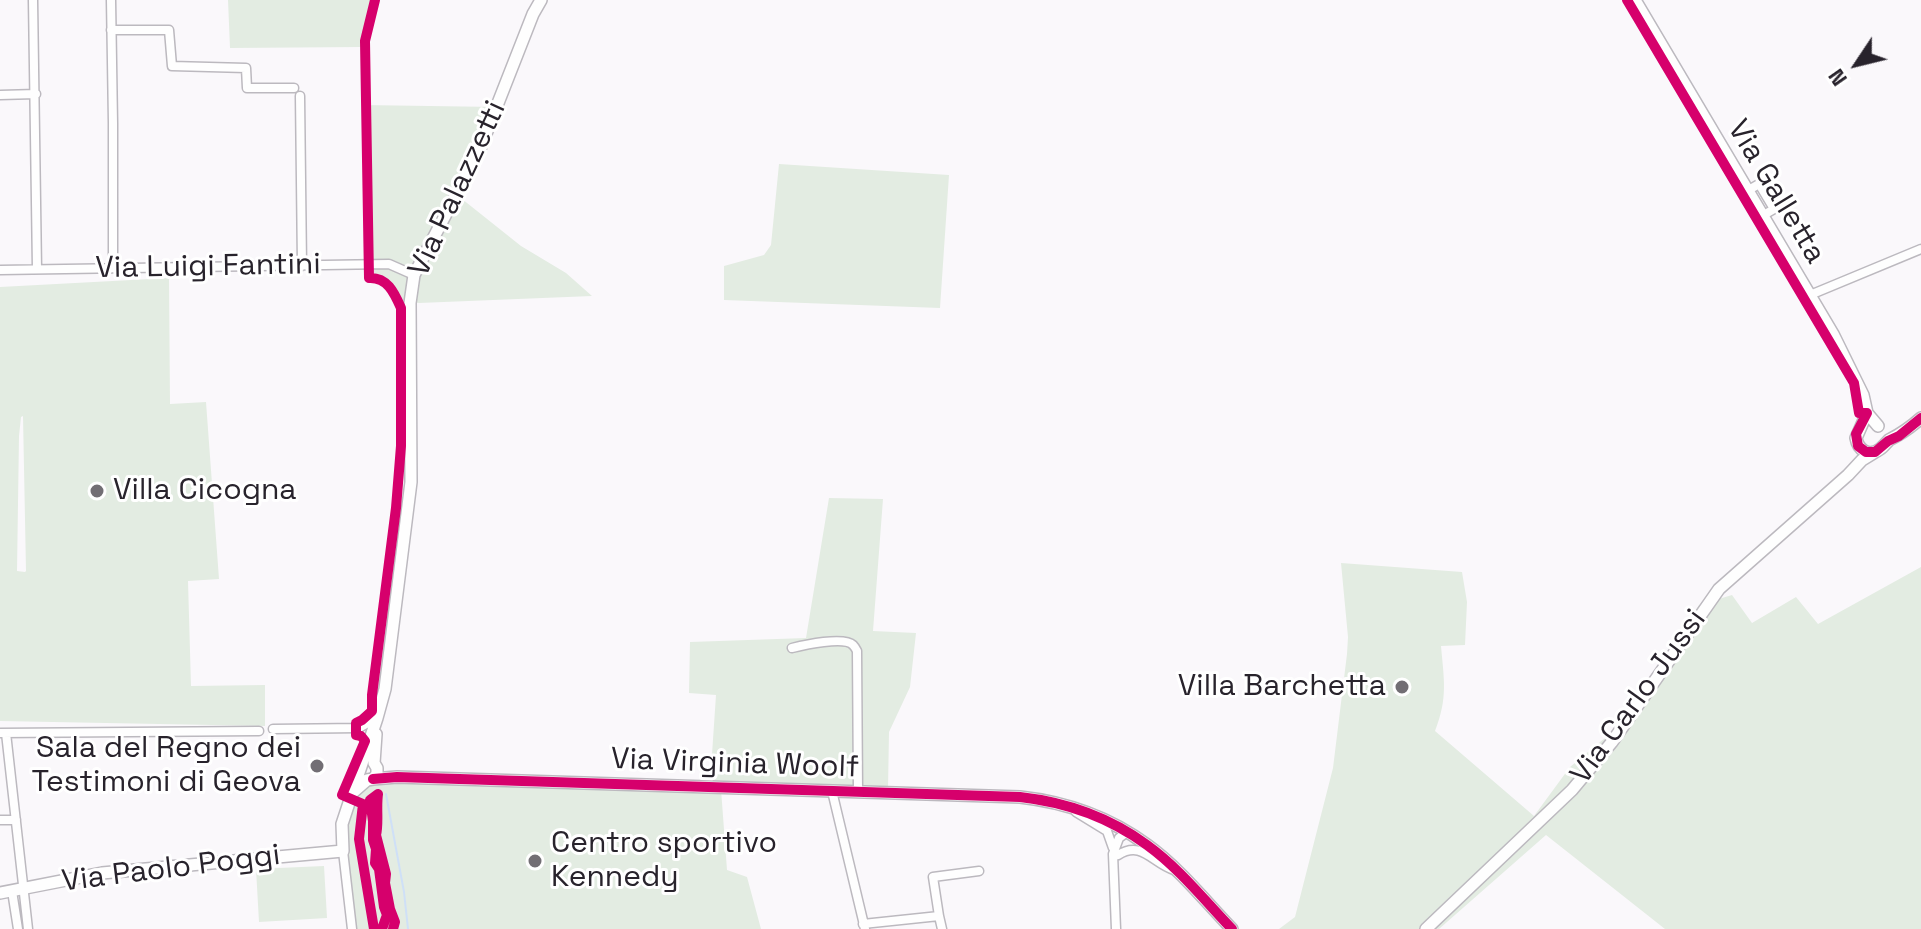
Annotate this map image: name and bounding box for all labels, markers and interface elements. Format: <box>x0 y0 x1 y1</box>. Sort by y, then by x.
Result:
north arrow <box>1817 24 1897 104</box>
text: N <box>1822 64 1853 92</box>
street label: Via Palazzetti <box>402 95 514 283</box>
street label: Via Galletta <box>1719 114 1833 270</box>
street label: Via Luigi Fantini <box>95 247 321 287</box>
place label: Villa Cicogna <box>113 473 297 509</box>
marker: Villa Cicogna <box>88 482 106 500</box>
street label: Via Carlo Jussi <box>1564 603 1714 791</box>
place label: Villa Barchetta <box>1178 669 1386 705</box>
marker: Villa Barchetta <box>1393 678 1411 696</box>
place label: Sala del Regno dei Testimoni di Geova <box>31 731 301 802</box>
street label: Via Virginia Woolf <box>610 742 860 786</box>
marker: Sala del Regno dei Testimoni di Geova <box>308 757 326 775</box>
place label: Centro sportivo Kennedy <box>551 826 777 896</box>
street label: Via Paolo Poggi <box>60 838 282 900</box>
marker: Centro sportivo Kennedy <box>526 852 544 870</box>

